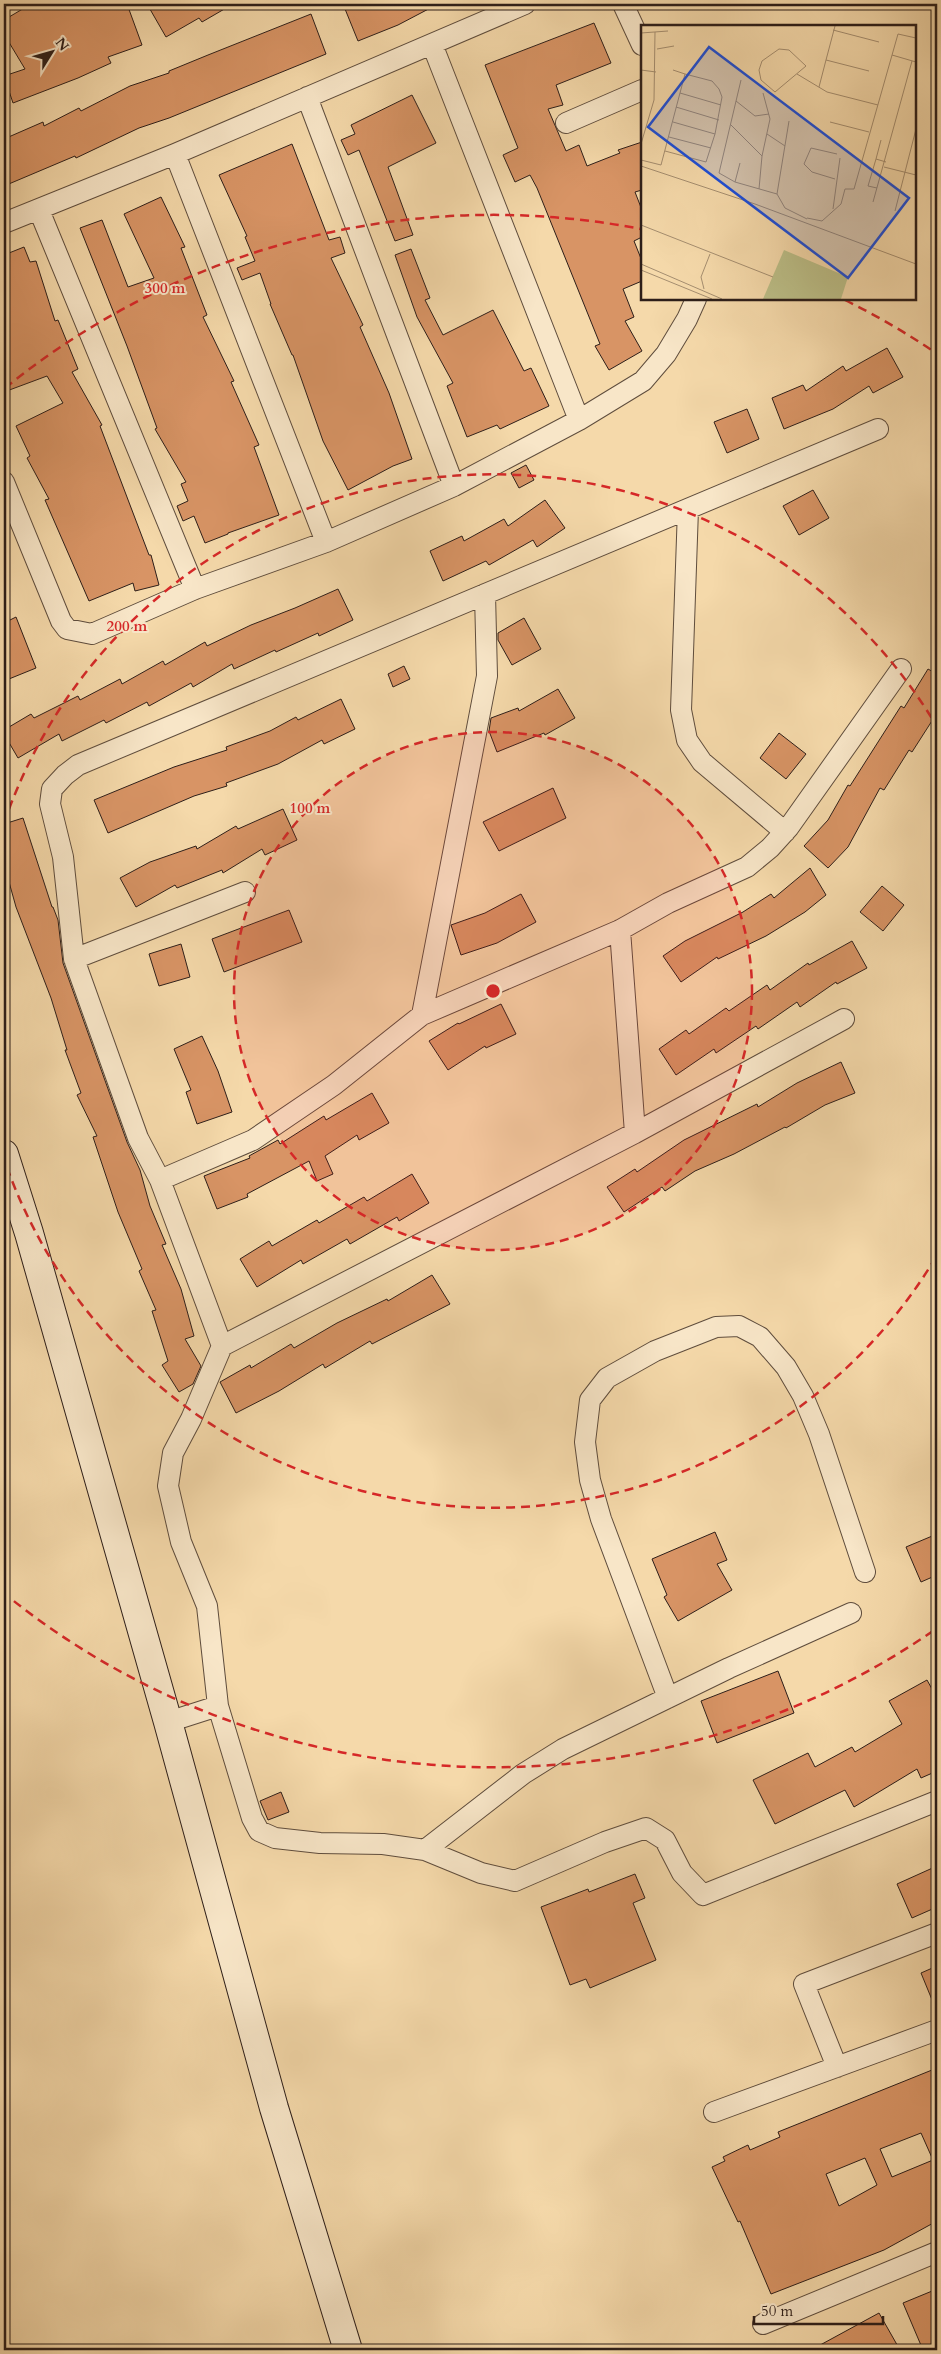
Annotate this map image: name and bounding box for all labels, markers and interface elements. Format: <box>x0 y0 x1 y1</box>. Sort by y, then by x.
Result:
inset map <box>641 25 916 300</box>
north arrow <box>28 28 78 78</box>
text: N <box>51 34 73 55</box>
text: 300 m <box>145 278 186 298</box>
text: 200 m <box>107 616 148 636</box>
text: 100 m <box>290 798 331 818</box>
centre of rings <box>484 982 502 1000</box>
scale bar <box>754 2294 882 2326</box>
text: 50 m <box>761 2301 793 2321</box>

